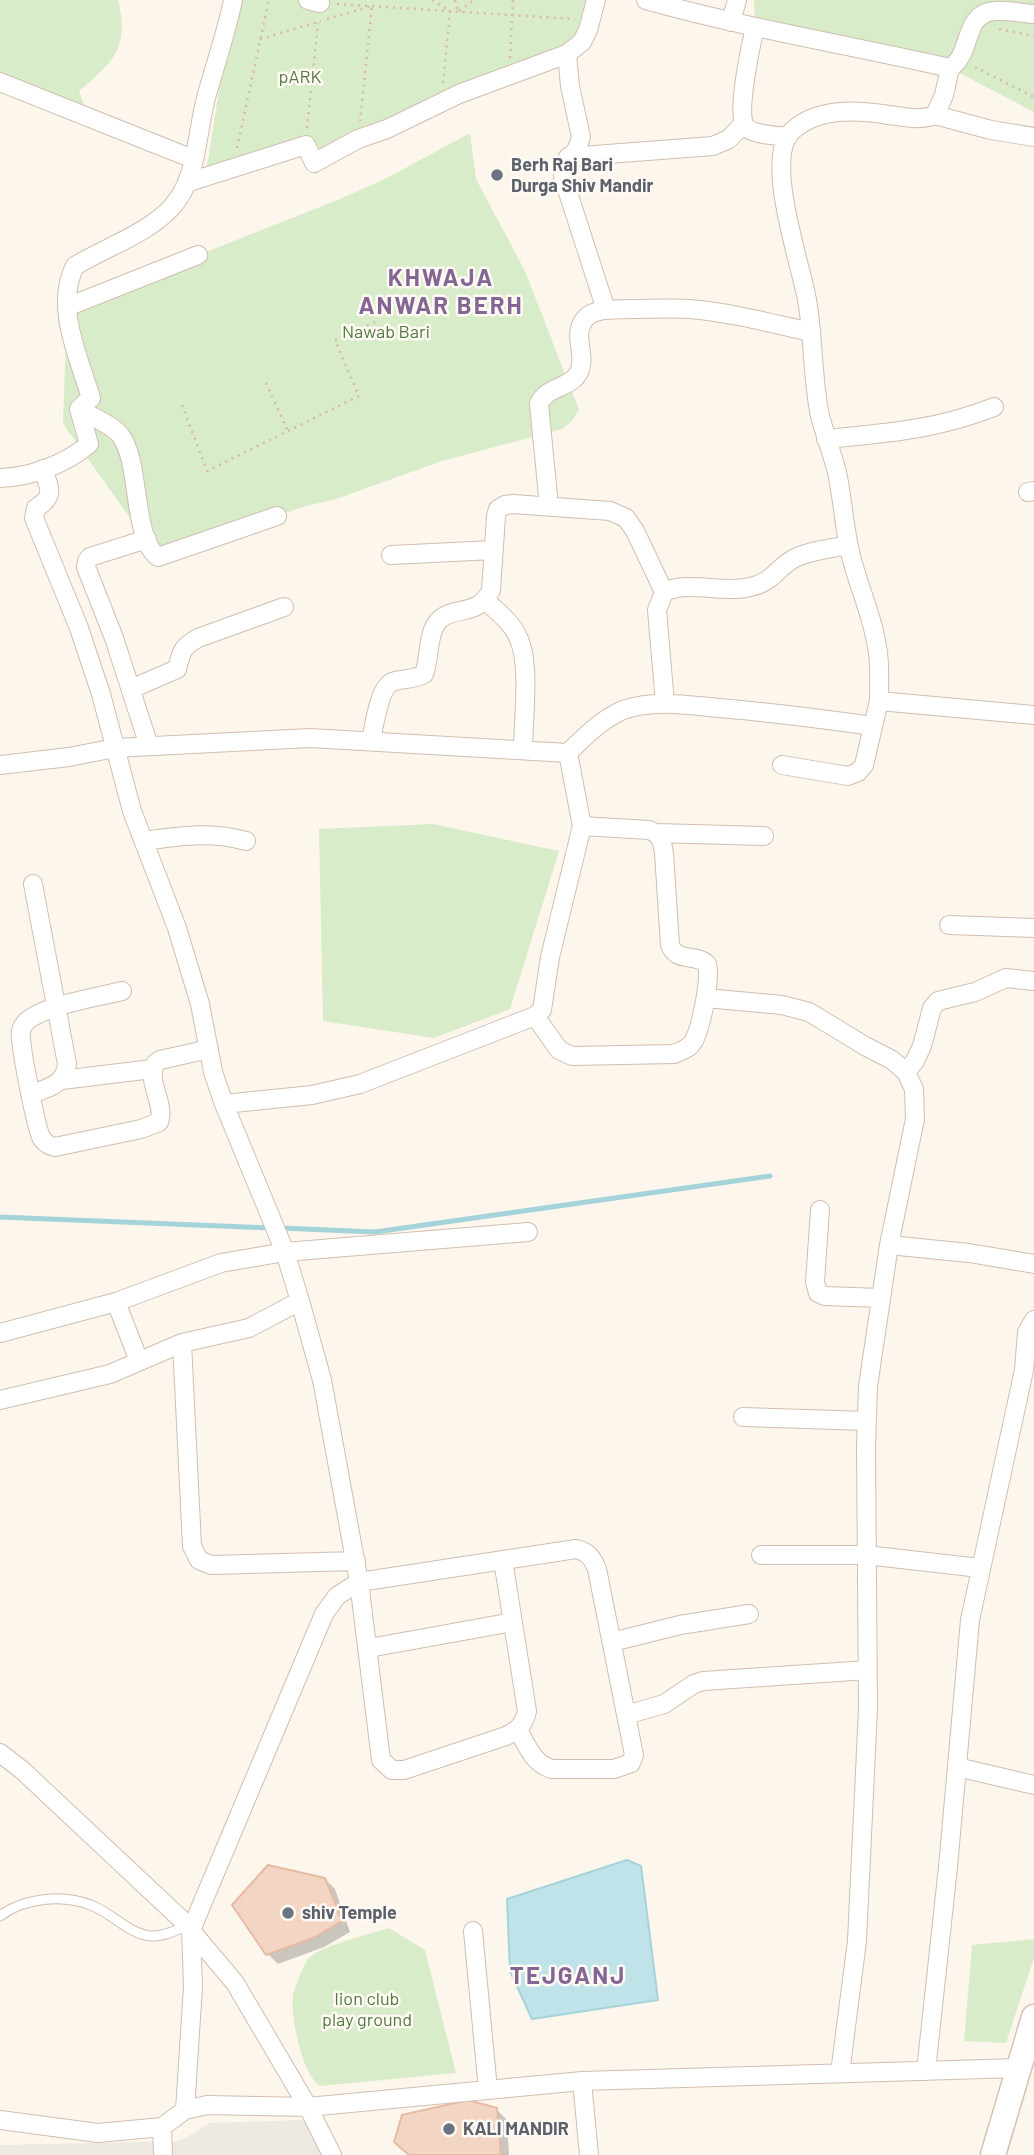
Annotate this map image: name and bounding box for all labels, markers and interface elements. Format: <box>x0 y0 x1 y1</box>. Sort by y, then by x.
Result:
park label: pARK <box>279 66 321 88</box>
place label: Berh Raj Bari Durga Shiv Mandir <box>511 154 653 196</box>
marker: Berh Raj Bari Durga Shiv Mandir <box>489 167 505 183</box>
district label: KHWAJA ANWAR BERH <box>360 264 522 320</box>
park label: Nawab Bari <box>342 321 430 343</box>
place label: shiv Temple <box>302 1902 397 1924</box>
marker: shiv Temple <box>280 1905 296 1921</box>
district label: TEJGANJ <box>511 1962 625 1990</box>
park label: lion club play ground <box>322 1988 412 2030</box>
place label: KALI MANDIR <box>463 2118 569 2140</box>
marker: KALI MANDIR <box>441 2121 457 2137</box>

